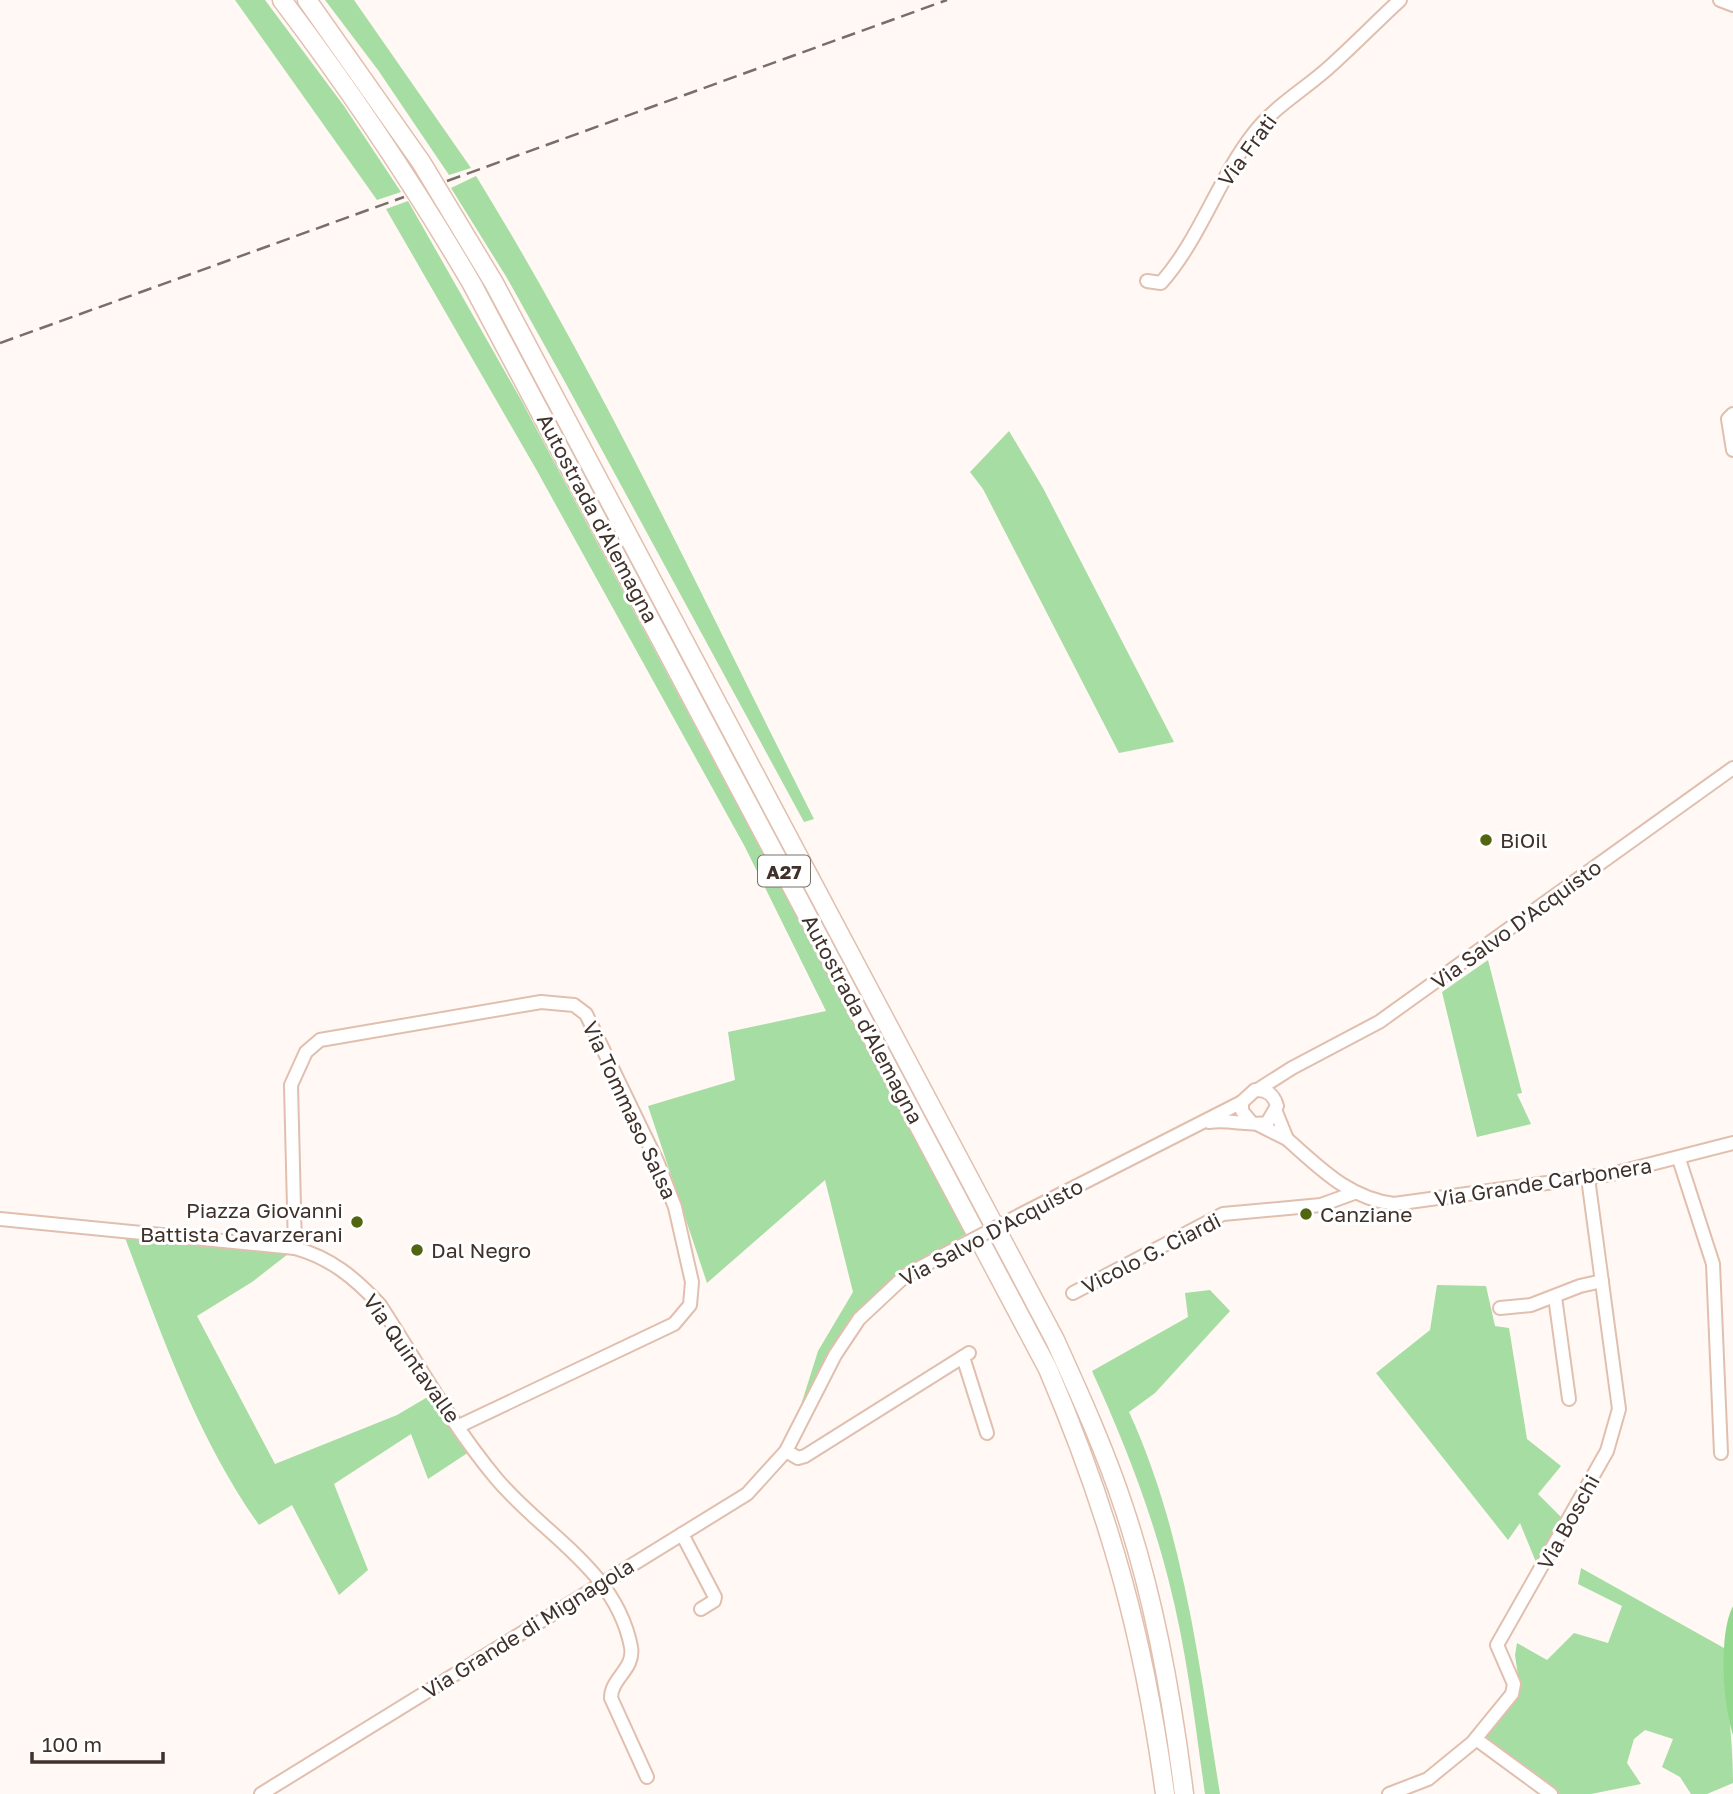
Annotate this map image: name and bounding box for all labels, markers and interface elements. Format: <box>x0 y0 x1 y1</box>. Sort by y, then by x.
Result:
street label: Via Frati <box>1212 109 1282 191</box>
street label: Autostrada d'Alemagna <box>532 409 664 627</box>
place label: BiOil <box>1500 827 1548 853</box>
marker: BiOil <box>1478 832 1494 848</box>
street label: Via Salvo D'Acquisto <box>1426 854 1606 994</box>
road number: A27 <box>758 856 810 886</box>
street label: Autostrada d'Alemagna <box>797 910 929 1128</box>
street label: Via Tommaso Salsa <box>577 1017 683 1203</box>
street label: Via Grande Carbonera <box>1433 1152 1653 1212</box>
street label: Via Salvo D'Acquisto <box>895 1173 1087 1291</box>
place label: Piazza Giovanni Battista Cavarzerani <box>140 1197 343 1247</box>
place label: Canziane <box>1320 1201 1412 1227</box>
marker: Canziane <box>1298 1206 1314 1222</box>
street label: Vicolo G. Ciardi <box>1077 1207 1225 1299</box>
marker: Piazza Giovanni Battista Cavarzerani <box>349 1214 365 1230</box>
place label: Dal Negro <box>431 1237 531 1263</box>
marker: Dal Negro <box>409 1242 425 1258</box>
street label: Via Quintavalle <box>358 1288 466 1428</box>
street label: Via Boschi <box>1531 1470 1605 1574</box>
street label: Via Grande di Mignagola <box>418 1552 638 1704</box>
scale bar <box>32 1720 163 1764</box>
text: 100 m <box>42 1731 102 1757</box>

